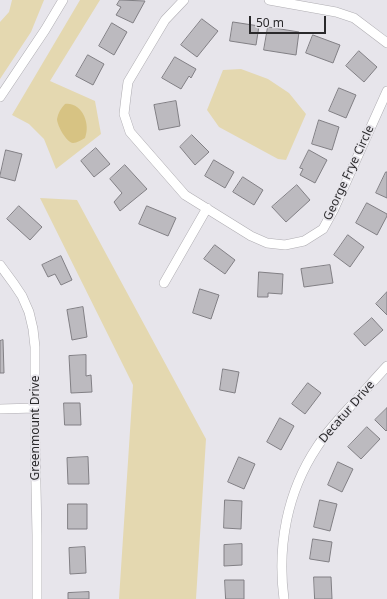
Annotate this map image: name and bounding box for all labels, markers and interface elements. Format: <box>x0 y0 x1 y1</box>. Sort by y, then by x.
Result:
scale bar <box>251 8 328 34</box>
text: 50 m <box>256 14 284 31</box>
street label: George Frye Circle <box>321 123 377 223</box>
street label: Greenmount Drive <box>29 376 43 480</box>
street label: Decatur Drive <box>316 378 378 446</box>

